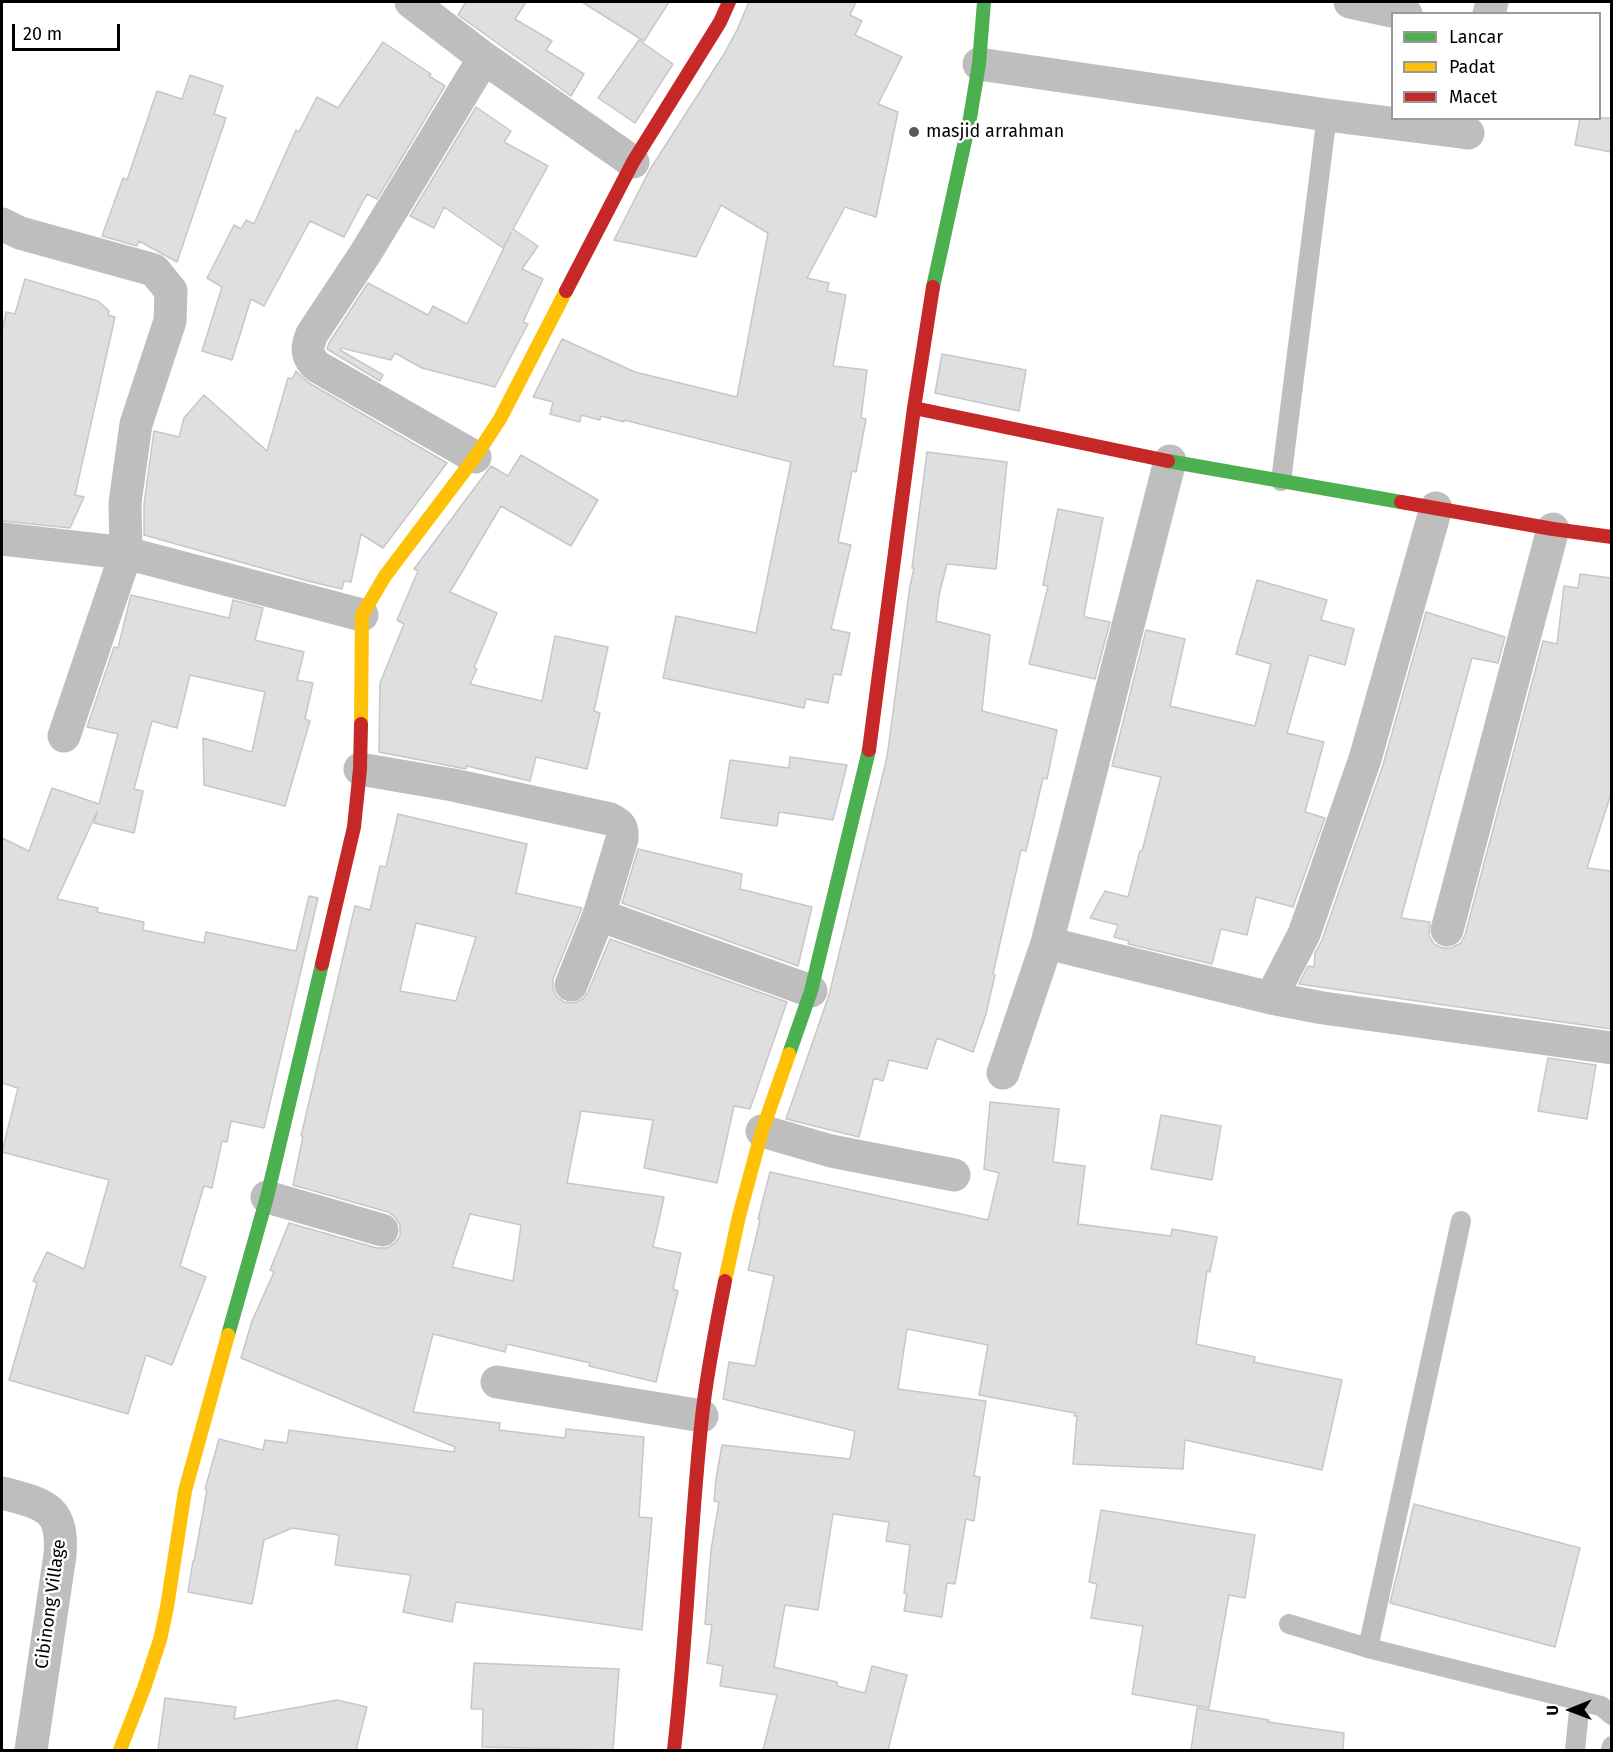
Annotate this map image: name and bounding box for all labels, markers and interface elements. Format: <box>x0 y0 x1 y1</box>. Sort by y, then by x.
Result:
scale bar <box>15 12 123 50</box>
legend <box>1391 12 1601 120</box>
text: 20 m <box>23 23 62 45</box>
text: Lancar <box>1449 26 1503 48</box>
text: Padat <box>1449 56 1495 78</box>
text: Macet <box>1449 86 1497 108</box>
place label: masjid arrahman <box>926 121 1064 143</box>
marker: masjid arrahman <box>907 125 921 139</box>
street label: Cibinong Village <box>31 1538 71 1670</box>
north arrow <box>1541 1680 1601 1740</box>
text: U <box>1543 1705 1562 1716</box>

